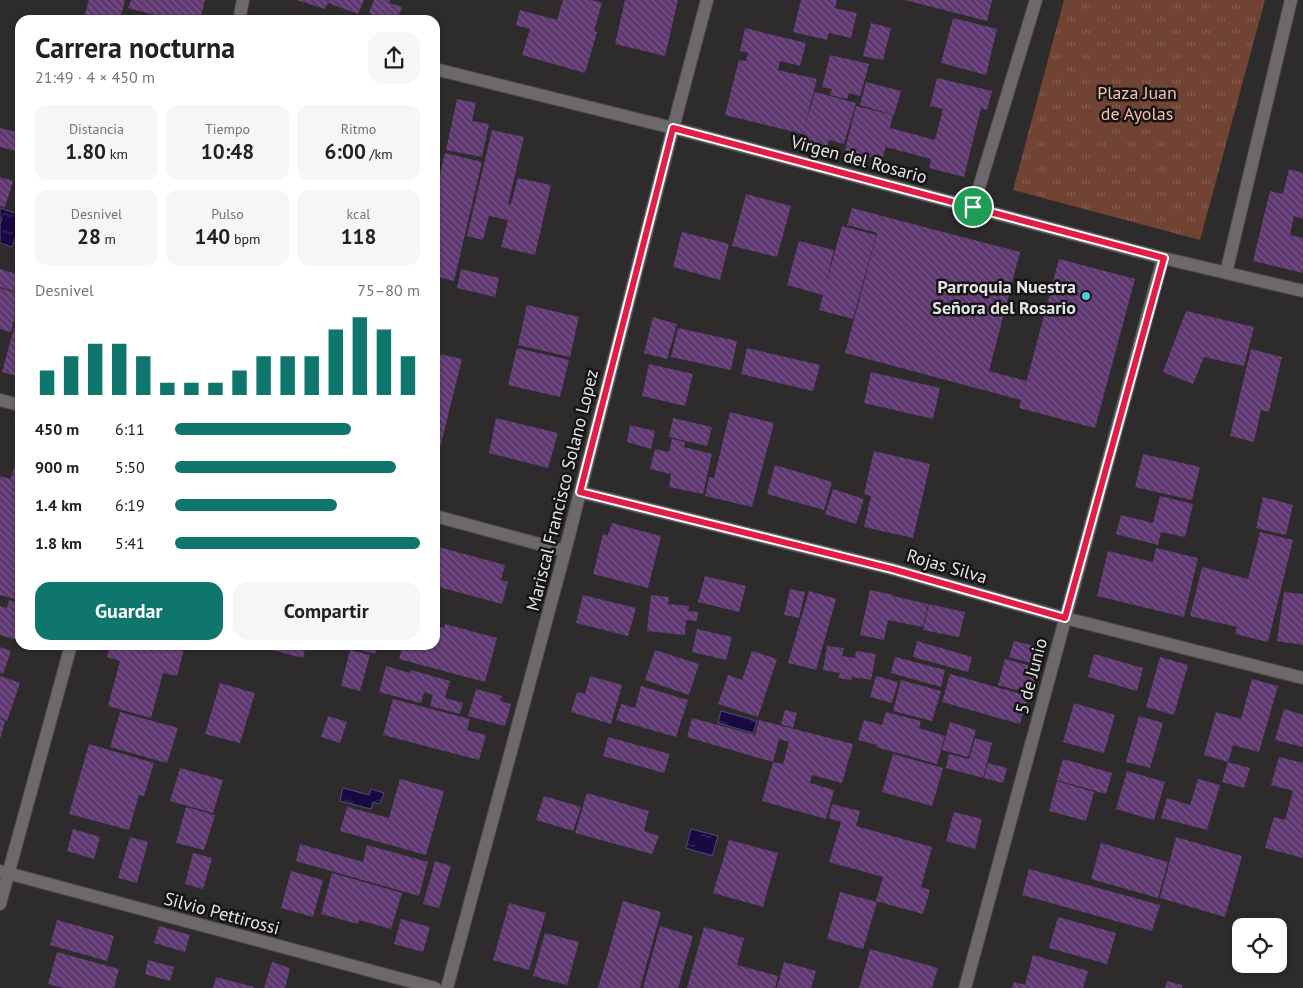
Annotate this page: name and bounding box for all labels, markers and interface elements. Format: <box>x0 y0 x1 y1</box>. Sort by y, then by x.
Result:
text: Carrera nocturna <box>35 29 235 66</box>
button: share <box>368 32 420 84</box>
text: 21:49 · 4 × 450 m <box>35 67 155 87</box>
park label: Plaza Juan de Ayolas <box>1097 81 1177 125</box>
text: Distancia <box>69 120 124 138</box>
text: Tiempo <box>205 120 250 138</box>
text: Ritmo <box>341 120 376 138</box>
street label: Virgen del Rosario <box>787 129 930 188</box>
text: 1.80 <box>65 138 106 165</box>
text: 10:48 <box>201 138 254 165</box>
text: 6:00 <box>324 138 366 165</box>
text: km <box>106 145 128 163</box>
text: /km <box>366 145 393 163</box>
pin <box>952 186 994 228</box>
icon: arrive <box>959 193 987 221</box>
text: Desnivel <box>71 205 122 223</box>
text: Pulso <box>211 205 244 223</box>
text: kcal <box>347 205 370 223</box>
text: 28 <box>77 223 101 250</box>
text: 140 <box>195 223 230 250</box>
text: 118 <box>341 223 376 250</box>
text: m <box>101 230 116 248</box>
text: bpm <box>230 230 260 248</box>
place label: Parroquia Nuestra Señora del Rosario <box>932 275 1076 319</box>
text: Desnivel <box>35 280 94 300</box>
text: 75–80 m <box>357 280 420 300</box>
marker: Parroquia Nuestra Señora del Rosario <box>1080 290 1092 302</box>
street label: Mariscal Francisco Solano Lopez <box>521 367 603 613</box>
text: 450 m <box>35 419 79 439</box>
text: 6:11 <box>115 419 145 439</box>
text: 900 m <box>35 457 79 477</box>
text: 5:50 <box>115 457 145 477</box>
text: 1.4 km <box>35 495 82 515</box>
text: 6:19 <box>115 495 145 515</box>
text: 1.8 km <box>35 533 82 553</box>
text: 5:41 <box>115 533 145 553</box>
street label: Rojas Silva <box>904 544 990 588</box>
button: Guardar <box>35 582 223 640</box>
button: Compartir <box>233 582 420 640</box>
street label: 5 de Junio <box>1010 636 1052 716</box>
street label: Silvio Pettirossi <box>162 887 282 939</box>
map controls <box>1232 918 1287 973</box>
button: locate <box>1232 918 1287 973</box>

